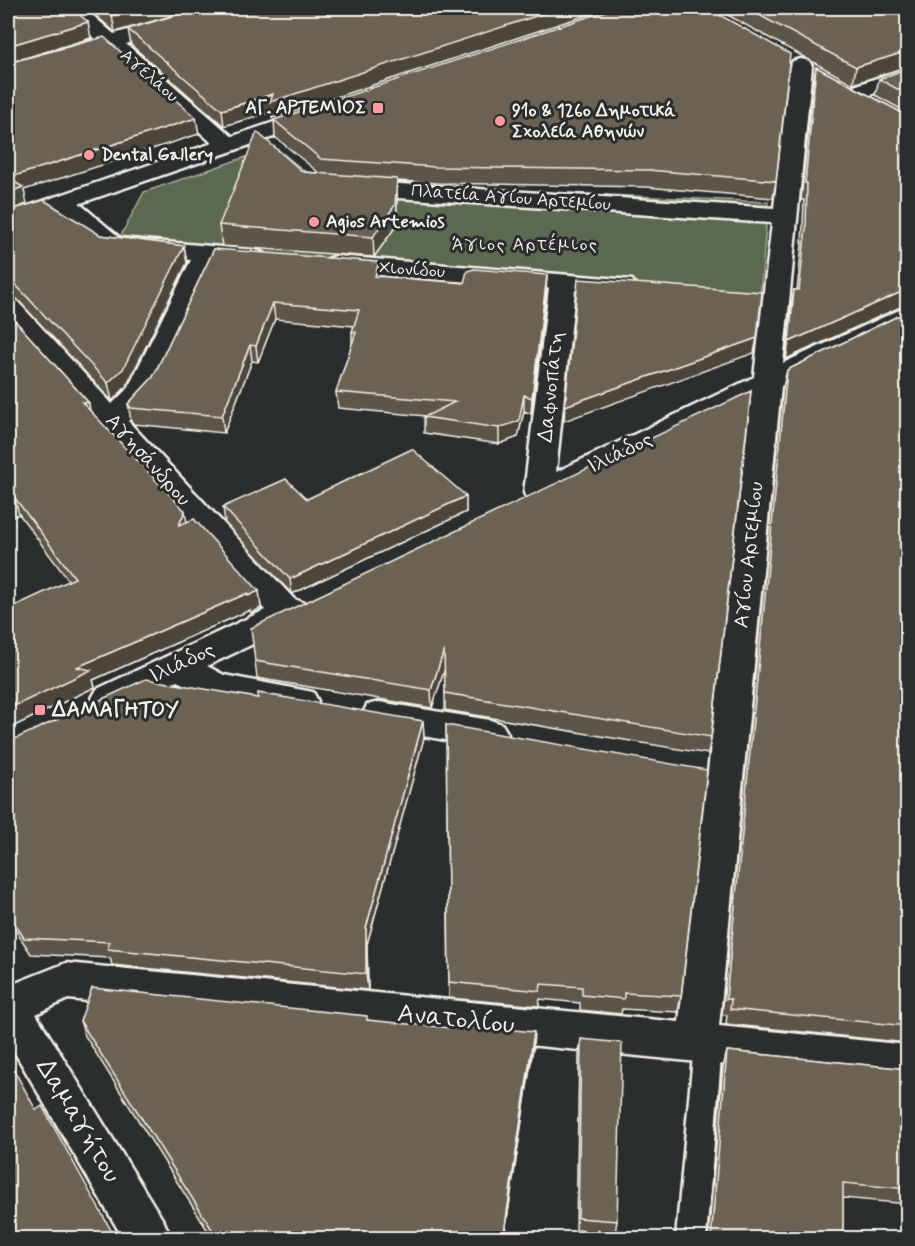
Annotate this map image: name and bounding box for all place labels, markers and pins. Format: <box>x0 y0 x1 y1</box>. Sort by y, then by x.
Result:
place label: ΑΓ. ΑΡΤΕΜΙΟΣ <box>245 96 366 120</box>
place label: 91ο & 126ο Δημοτικά Σχολεία Αθηνών <box>512 99 676 144</box>
marker: ΑΓ. ΑΡΤΕΜΙΟΣ <box>371 101 385 115</box>
marker: 91ο & 126ο Δημοτικά Σχολεία Αθηνών <box>493 114 507 128</box>
place label: Dental Gallery <box>101 143 213 167</box>
marker: Dental Gallery <box>82 148 96 162</box>
place label: Agios Artemios <box>326 210 445 234</box>
marker: Agios Artemios <box>307 215 321 229</box>
place label: ΔΑΜΑΓHΤOY <box>51 696 179 724</box>
marker: ΔΑΜΑΓHΤOY <box>33 703 47 717</box>

